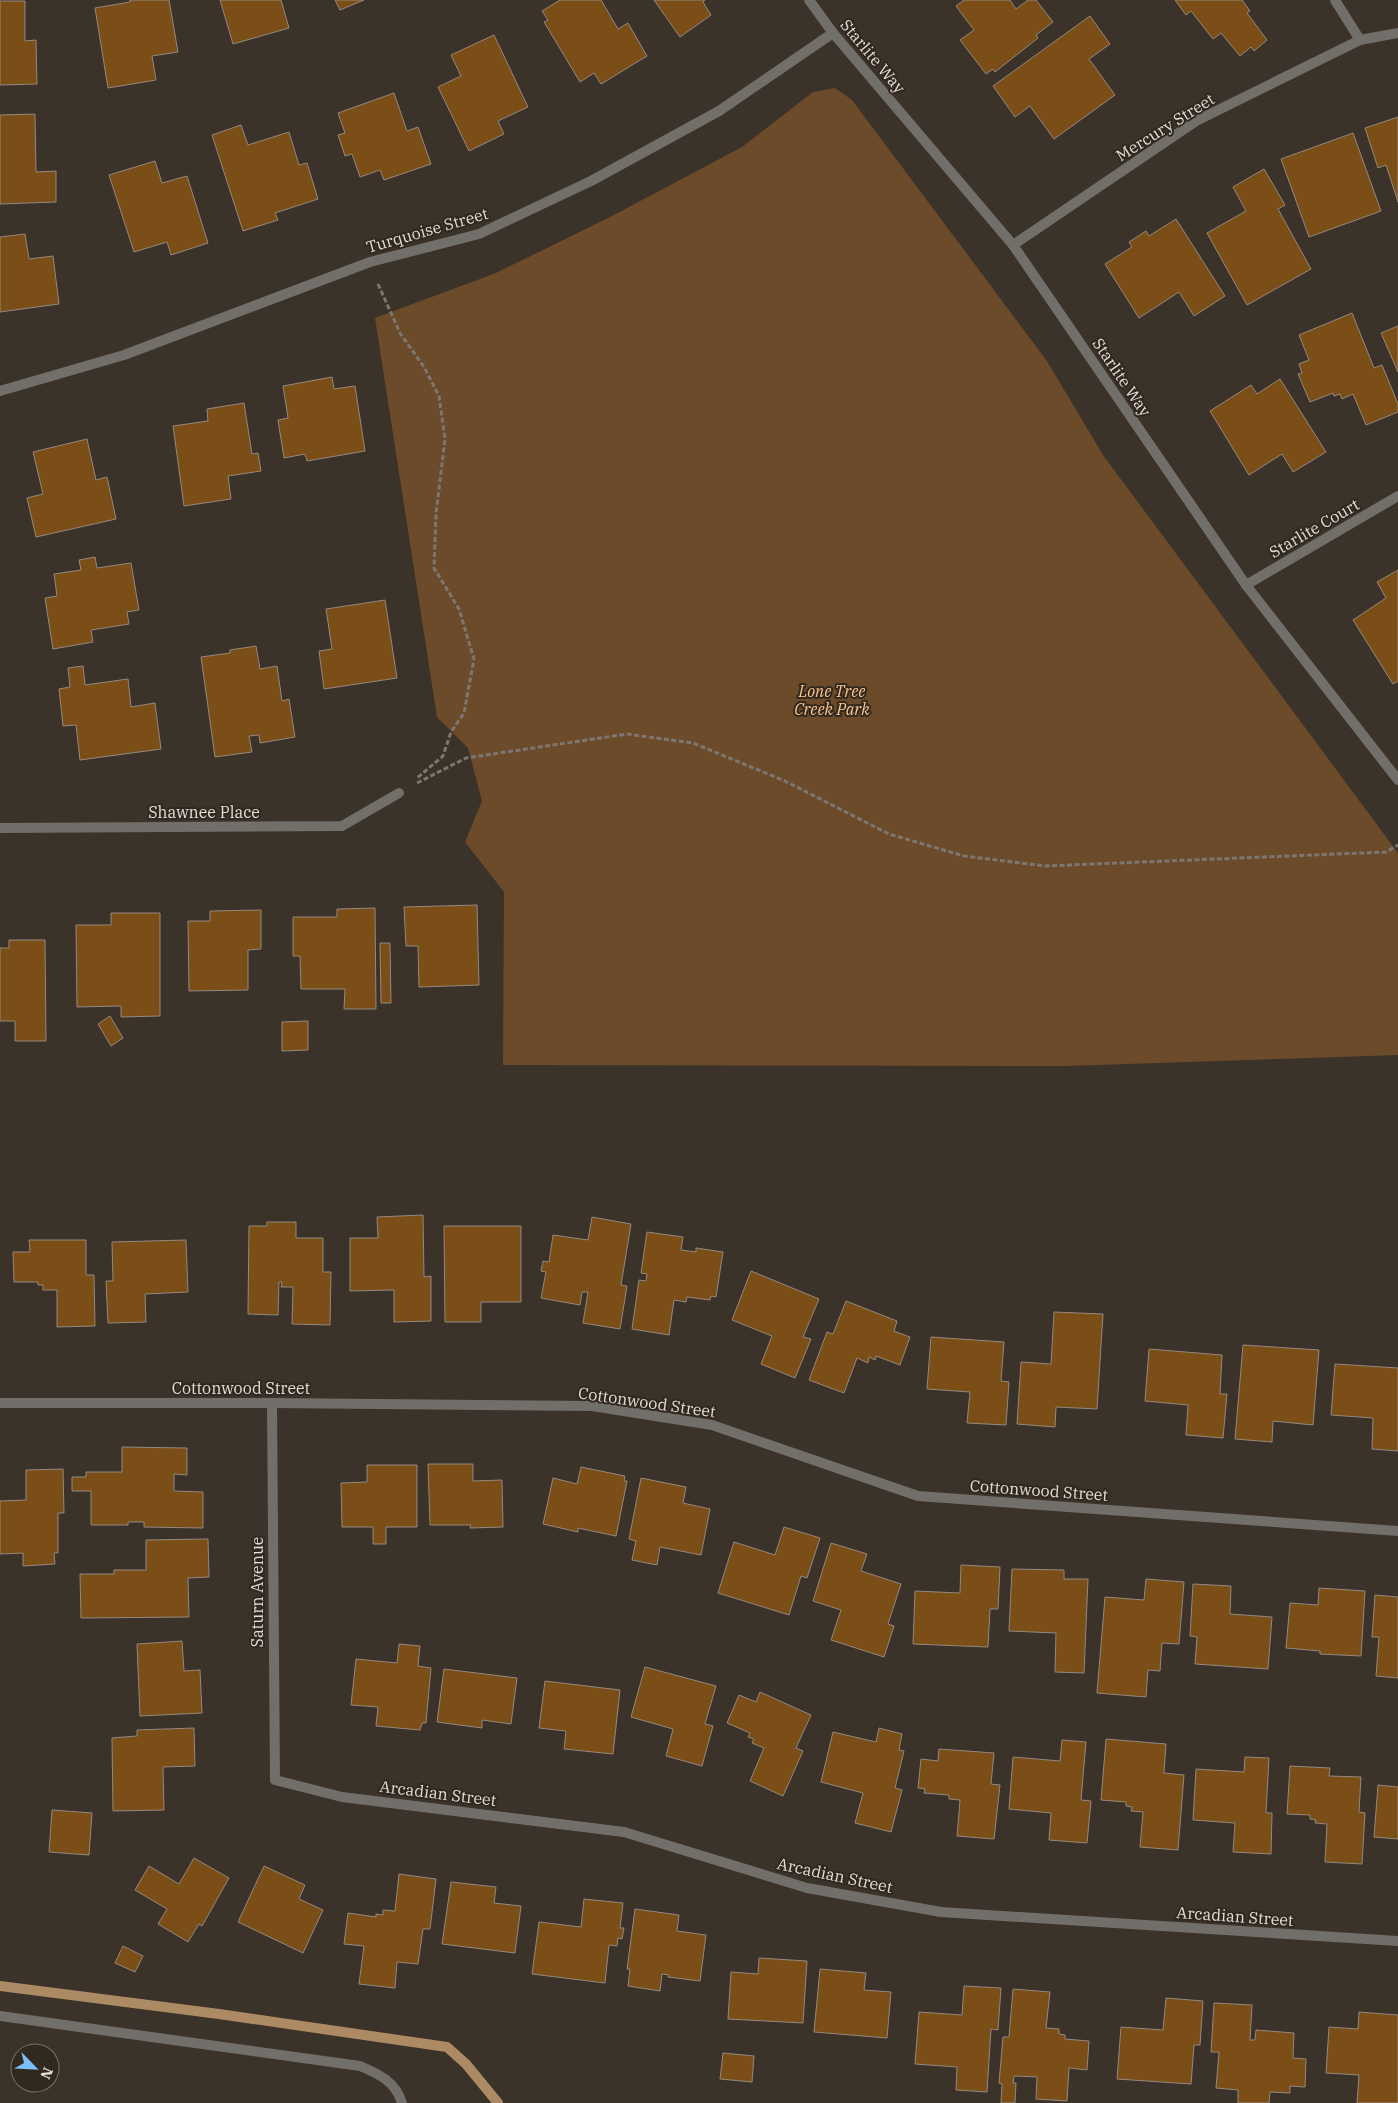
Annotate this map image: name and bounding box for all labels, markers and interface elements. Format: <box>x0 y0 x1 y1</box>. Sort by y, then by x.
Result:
street label: Starlite Way <box>836 15 910 97</box>
street label: Mercury Street <box>1112 89 1218 165</box>
street label: Turquoise Street <box>364 203 490 257</box>
street label: Starlite Way <box>1088 334 1156 420</box>
street label: Starlite Court <box>1265 494 1363 562</box>
park label: Lone Tree Creek Park <box>794 681 870 719</box>
street label: Shawnee Place <box>148 802 260 822</box>
street label: Cottonwood Street <box>172 1378 311 1398</box>
street label: Cottonwood Street <box>577 1382 717 1422</box>
street label: Cottonwood Street <box>969 1475 1109 1505</box>
street label: Saturn Avenue <box>247 1537 267 1647</box>
street label: Arcadian Street <box>379 1776 498 1810</box>
street label: Arcadian Street <box>776 1853 895 1897</box>
street label: Arcadian Street <box>1176 1902 1295 1930</box>
north arrow <box>10 2043 60 2093</box>
text: N <box>36 2065 57 2082</box>

